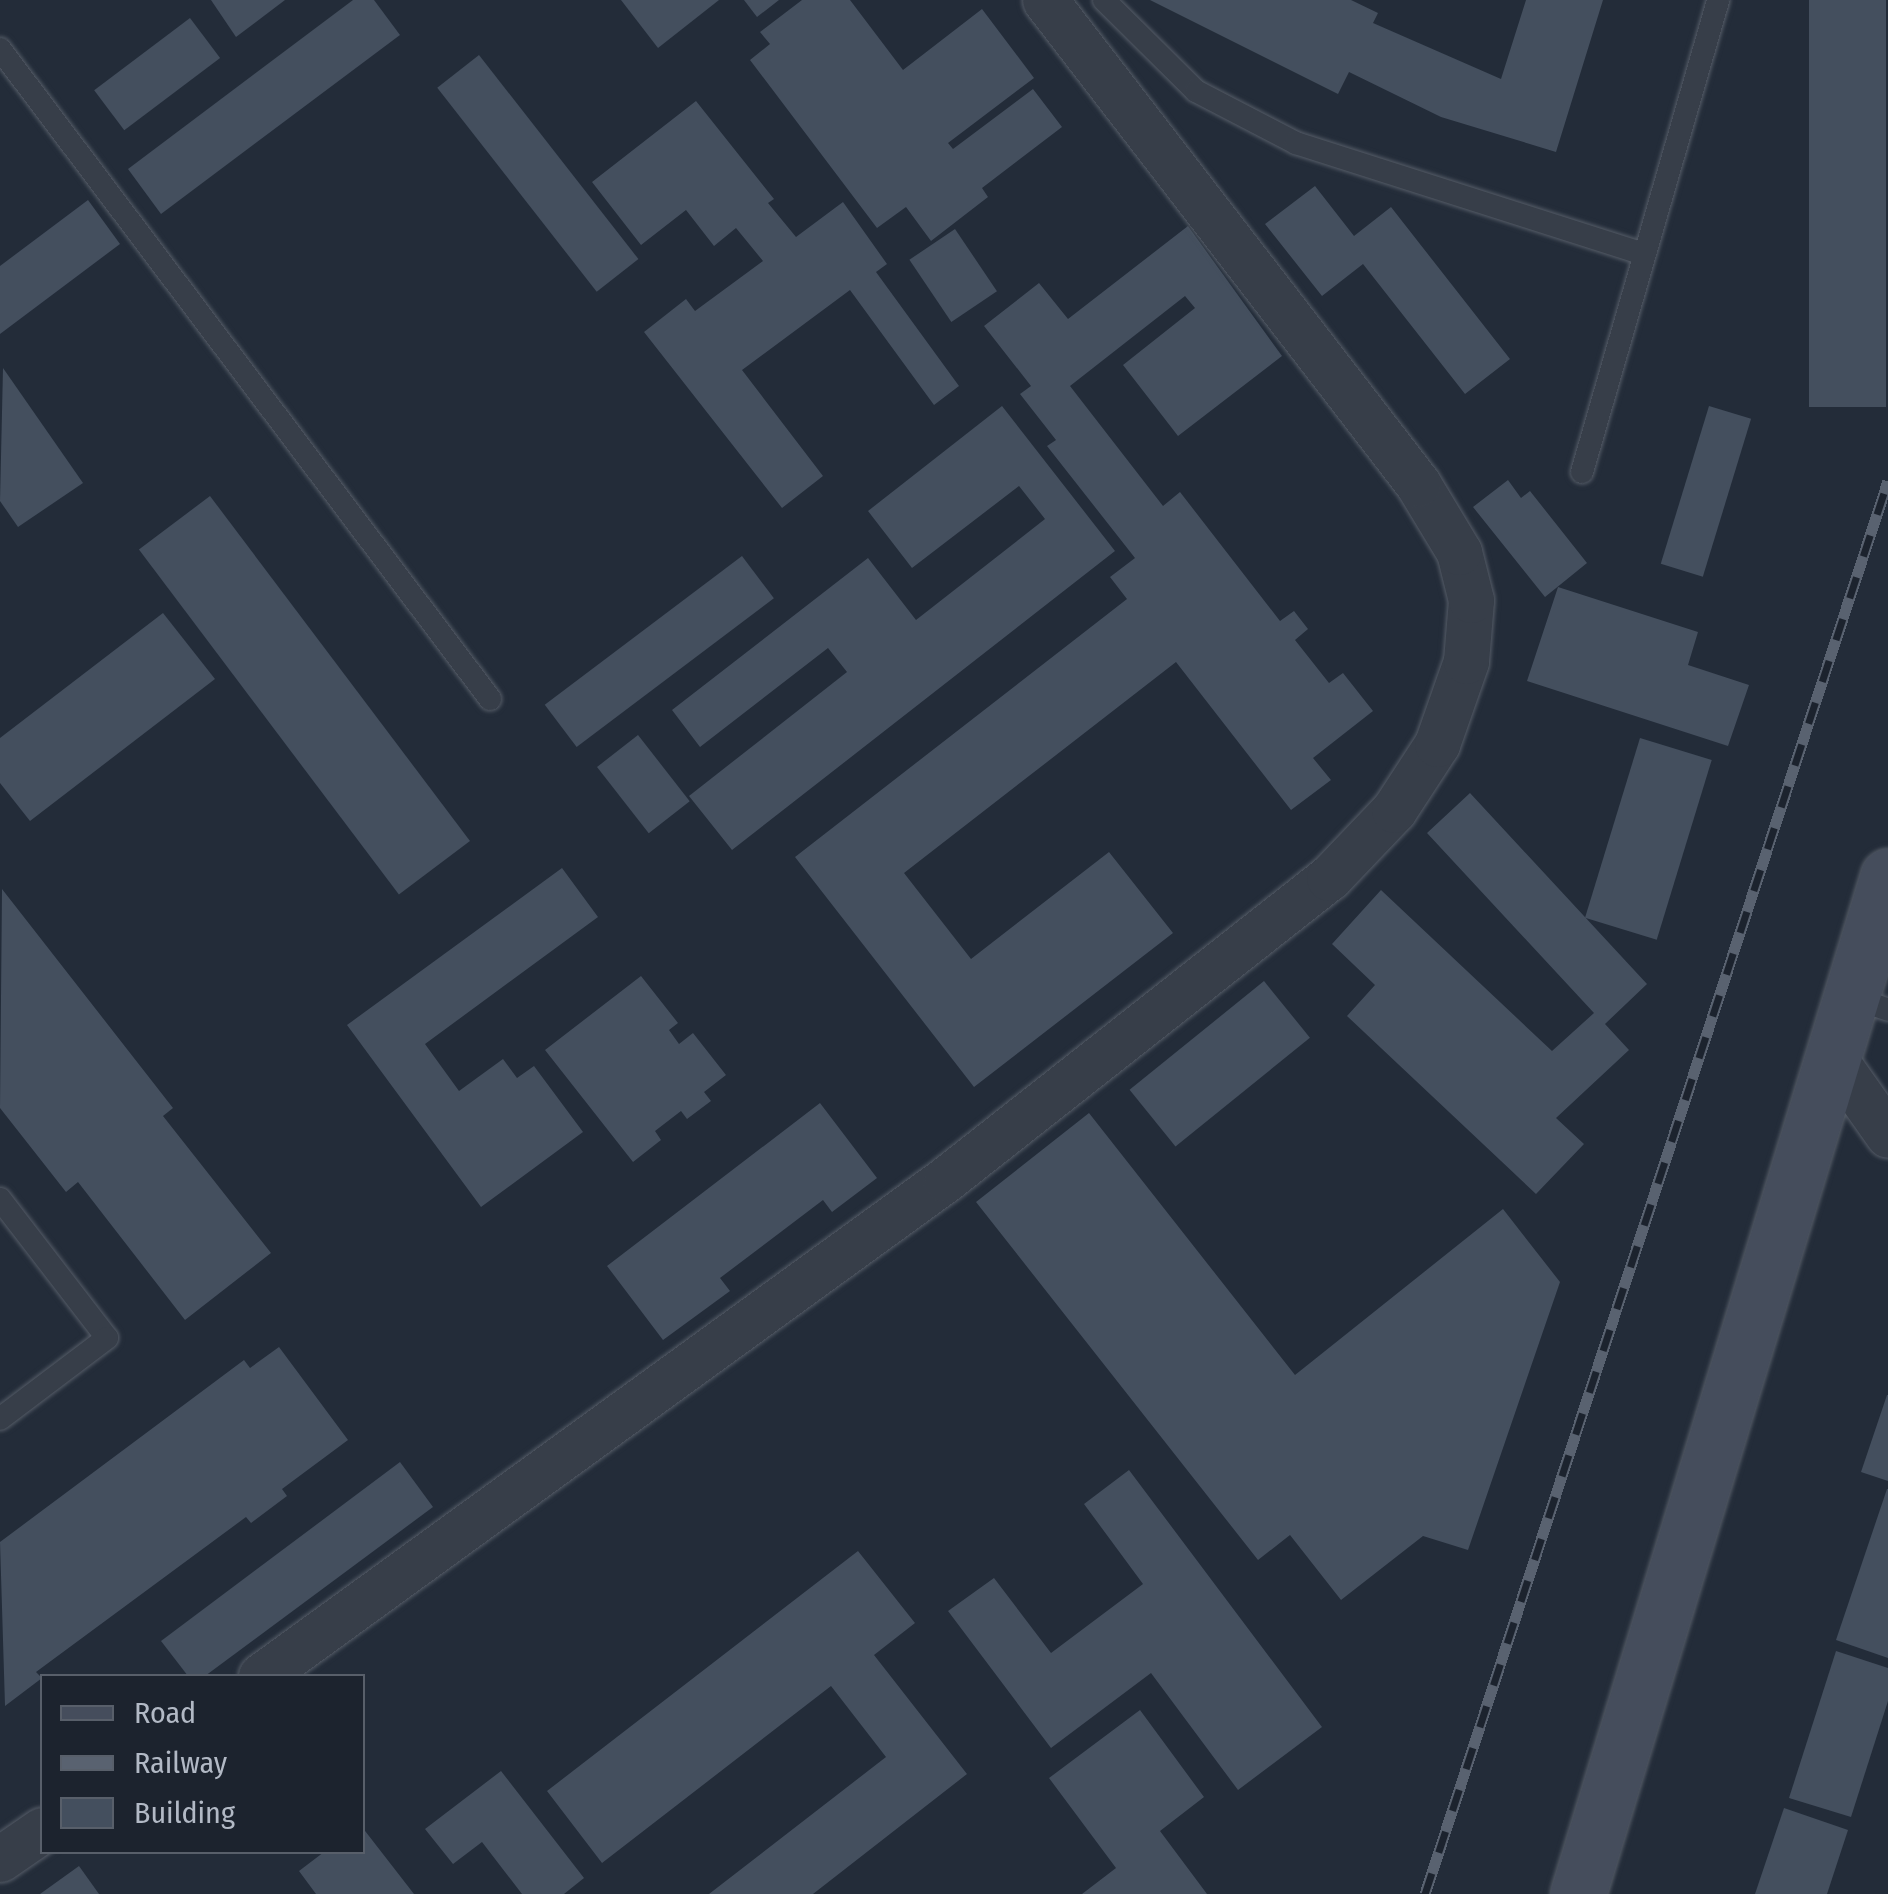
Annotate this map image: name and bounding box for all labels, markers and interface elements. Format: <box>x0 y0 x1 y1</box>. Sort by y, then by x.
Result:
legend <box>40 1674 365 1854</box>
text: Road <box>134 1695 196 1731</box>
text: Railway <box>134 1745 227 1781</box>
text: Building <box>134 1795 235 1831</box>

